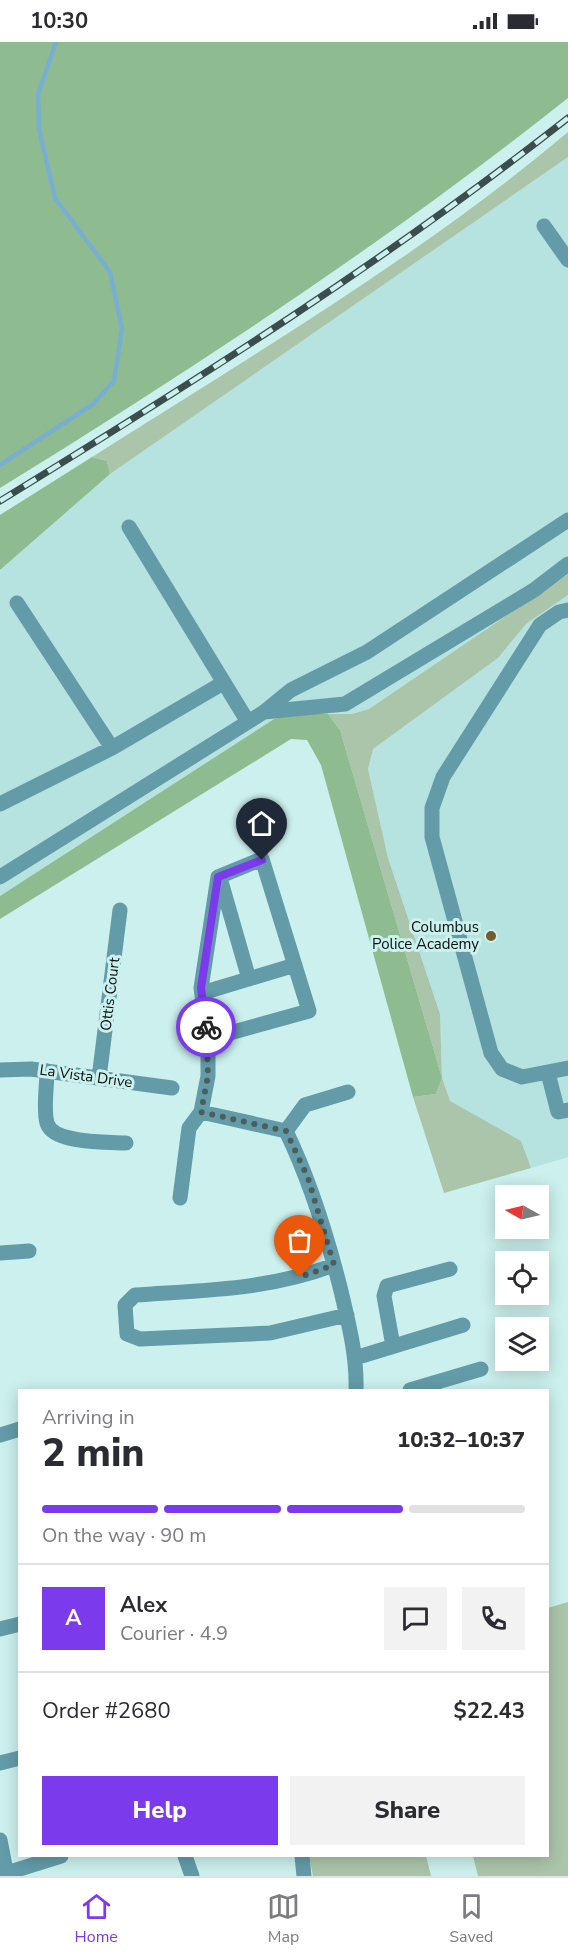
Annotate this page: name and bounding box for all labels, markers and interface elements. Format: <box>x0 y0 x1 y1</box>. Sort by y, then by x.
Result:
text: 10:30 <box>30 6 88 36</box>
pin <box>236 798 287 860</box>
icon: home <box>245 807 278 840</box>
place label: Columbus Police Academy <box>372 917 479 954</box>
marker: Columbus Police Academy <box>484 929 498 943</box>
street label: Ottis Court <box>96 955 125 1032</box>
courier <box>176 997 236 1057</box>
icon: bike <box>190 1011 223 1044</box>
street label: La Vista Drive <box>38 1060 134 1092</box>
north arrow <box>495 1185 549 1239</box>
map controls <box>495 1185 549 1371</box>
pin <box>274 1215 325 1277</box>
icon: bag <box>283 1224 316 1257</box>
button: locate <box>495 1251 549 1305</box>
button: layers <box>495 1317 549 1371</box>
text: Arriving in <box>42 1404 135 1431</box>
text: 10:32–10:37 <box>397 1425 525 1455</box>
text: 2 min <box>42 1427 145 1480</box>
text: On the way · 90 m <box>42 1522 206 1549</box>
button: chat <box>384 1587 447 1650</box>
button: phone <box>462 1587 525 1650</box>
text: Alex <box>120 1590 167 1620</box>
text: A <box>65 1603 82 1633</box>
text: Courier · 4.9 <box>120 1620 228 1647</box>
text: Order #2680 <box>42 1696 171 1726</box>
text: $22.43 <box>454 1696 525 1726</box>
button: Help <box>42 1776 278 1845</box>
button: Share <box>290 1776 525 1845</box>
tab: Home <box>75 1890 118 1948</box>
tab: Map <box>267 1890 300 1948</box>
tab: Saved <box>449 1890 493 1948</box>

